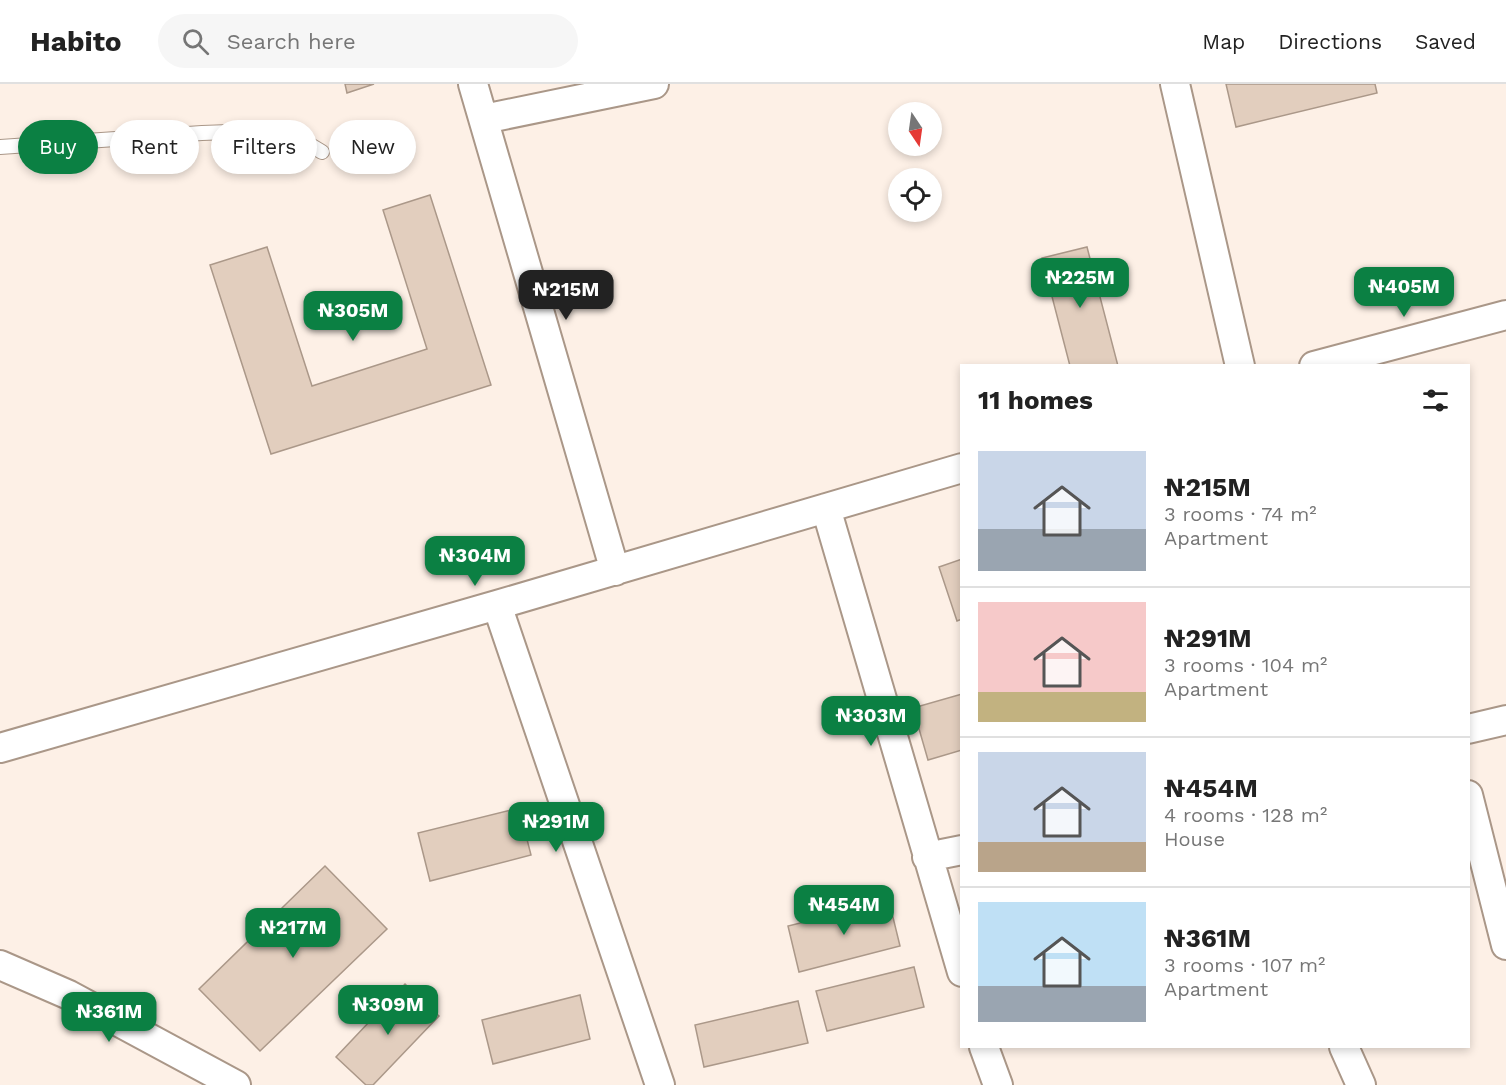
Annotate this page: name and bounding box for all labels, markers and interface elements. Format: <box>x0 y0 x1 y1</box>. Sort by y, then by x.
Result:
search box <box>158 14 578 68</box>
text: Habito <box>30 25 122 58</box>
icon: search <box>179 25 212 58</box>
text: Search here <box>227 29 356 54</box>
text: Map <box>1202 29 1245 54</box>
text: Directions <box>1278 29 1382 54</box>
text: Saved <box>1415 29 1476 54</box>
north arrow <box>888 102 942 156</box>
map controls <box>888 102 942 222</box>
chip: Buy <box>18 120 98 174</box>
chip: Rent <box>110 120 199 174</box>
chip: Filters <box>211 120 317 174</box>
chip: New <box>329 120 416 174</box>
button: locate <box>888 168 942 222</box>
pin: ₦225M <box>1038 258 1122 309</box>
text: ₦225M <box>1045 265 1115 289</box>
pin: ₦405M <box>1362 267 1446 318</box>
pin: ₦215M <box>524 270 608 321</box>
text: ₦405M <box>1368 274 1440 298</box>
text: ₦215M <box>533 277 599 301</box>
pin: ₦305M <box>311 291 395 342</box>
text: ₦305M <box>318 298 388 322</box>
icon: filters <box>1419 384 1452 417</box>
text: 11 homes <box>978 385 1093 415</box>
text: ₦215M <box>1164 472 1251 502</box>
icon: home <box>1026 475 1098 547</box>
text: 3 rooms · 74 m² <box>1164 502 1317 526</box>
text: Apartment <box>1164 526 1268 550</box>
pin: ₦304M <box>433 536 517 587</box>
text: ₦304M <box>439 543 511 567</box>
text: ₦291M <box>1164 623 1252 653</box>
icon: home <box>1026 626 1098 698</box>
text: 3 rooms · 104 m² <box>1164 653 1327 677</box>
text: Apartment <box>1164 677 1268 701</box>
pin: ₦303M <box>829 696 913 747</box>
text: ₦303M <box>835 703 907 727</box>
text: ₦454M <box>1164 773 1258 803</box>
icon: home <box>1026 776 1098 848</box>
pin: ₦291M <box>514 802 598 853</box>
text: 4 rooms · 128 m² <box>1164 803 1327 827</box>
text: ₦291M <box>522 809 590 833</box>
text: House <box>1164 827 1225 851</box>
pin: ₦454M <box>802 885 886 936</box>
text: ₦454M <box>808 892 880 916</box>
pin: ₦217M <box>251 908 335 959</box>
text: ₦217M <box>259 915 327 939</box>
text: ₦361M <box>1164 923 1251 953</box>
icon: home <box>1026 926 1098 998</box>
text: 3 rooms · 107 m² <box>1164 953 1325 977</box>
text: Apartment <box>1164 977 1268 1001</box>
pin: ₦309M <box>346 985 430 1036</box>
pin: ₦361M <box>67 992 151 1043</box>
text: ₦309M <box>352 992 424 1016</box>
text: ₦361M <box>75 999 143 1023</box>

